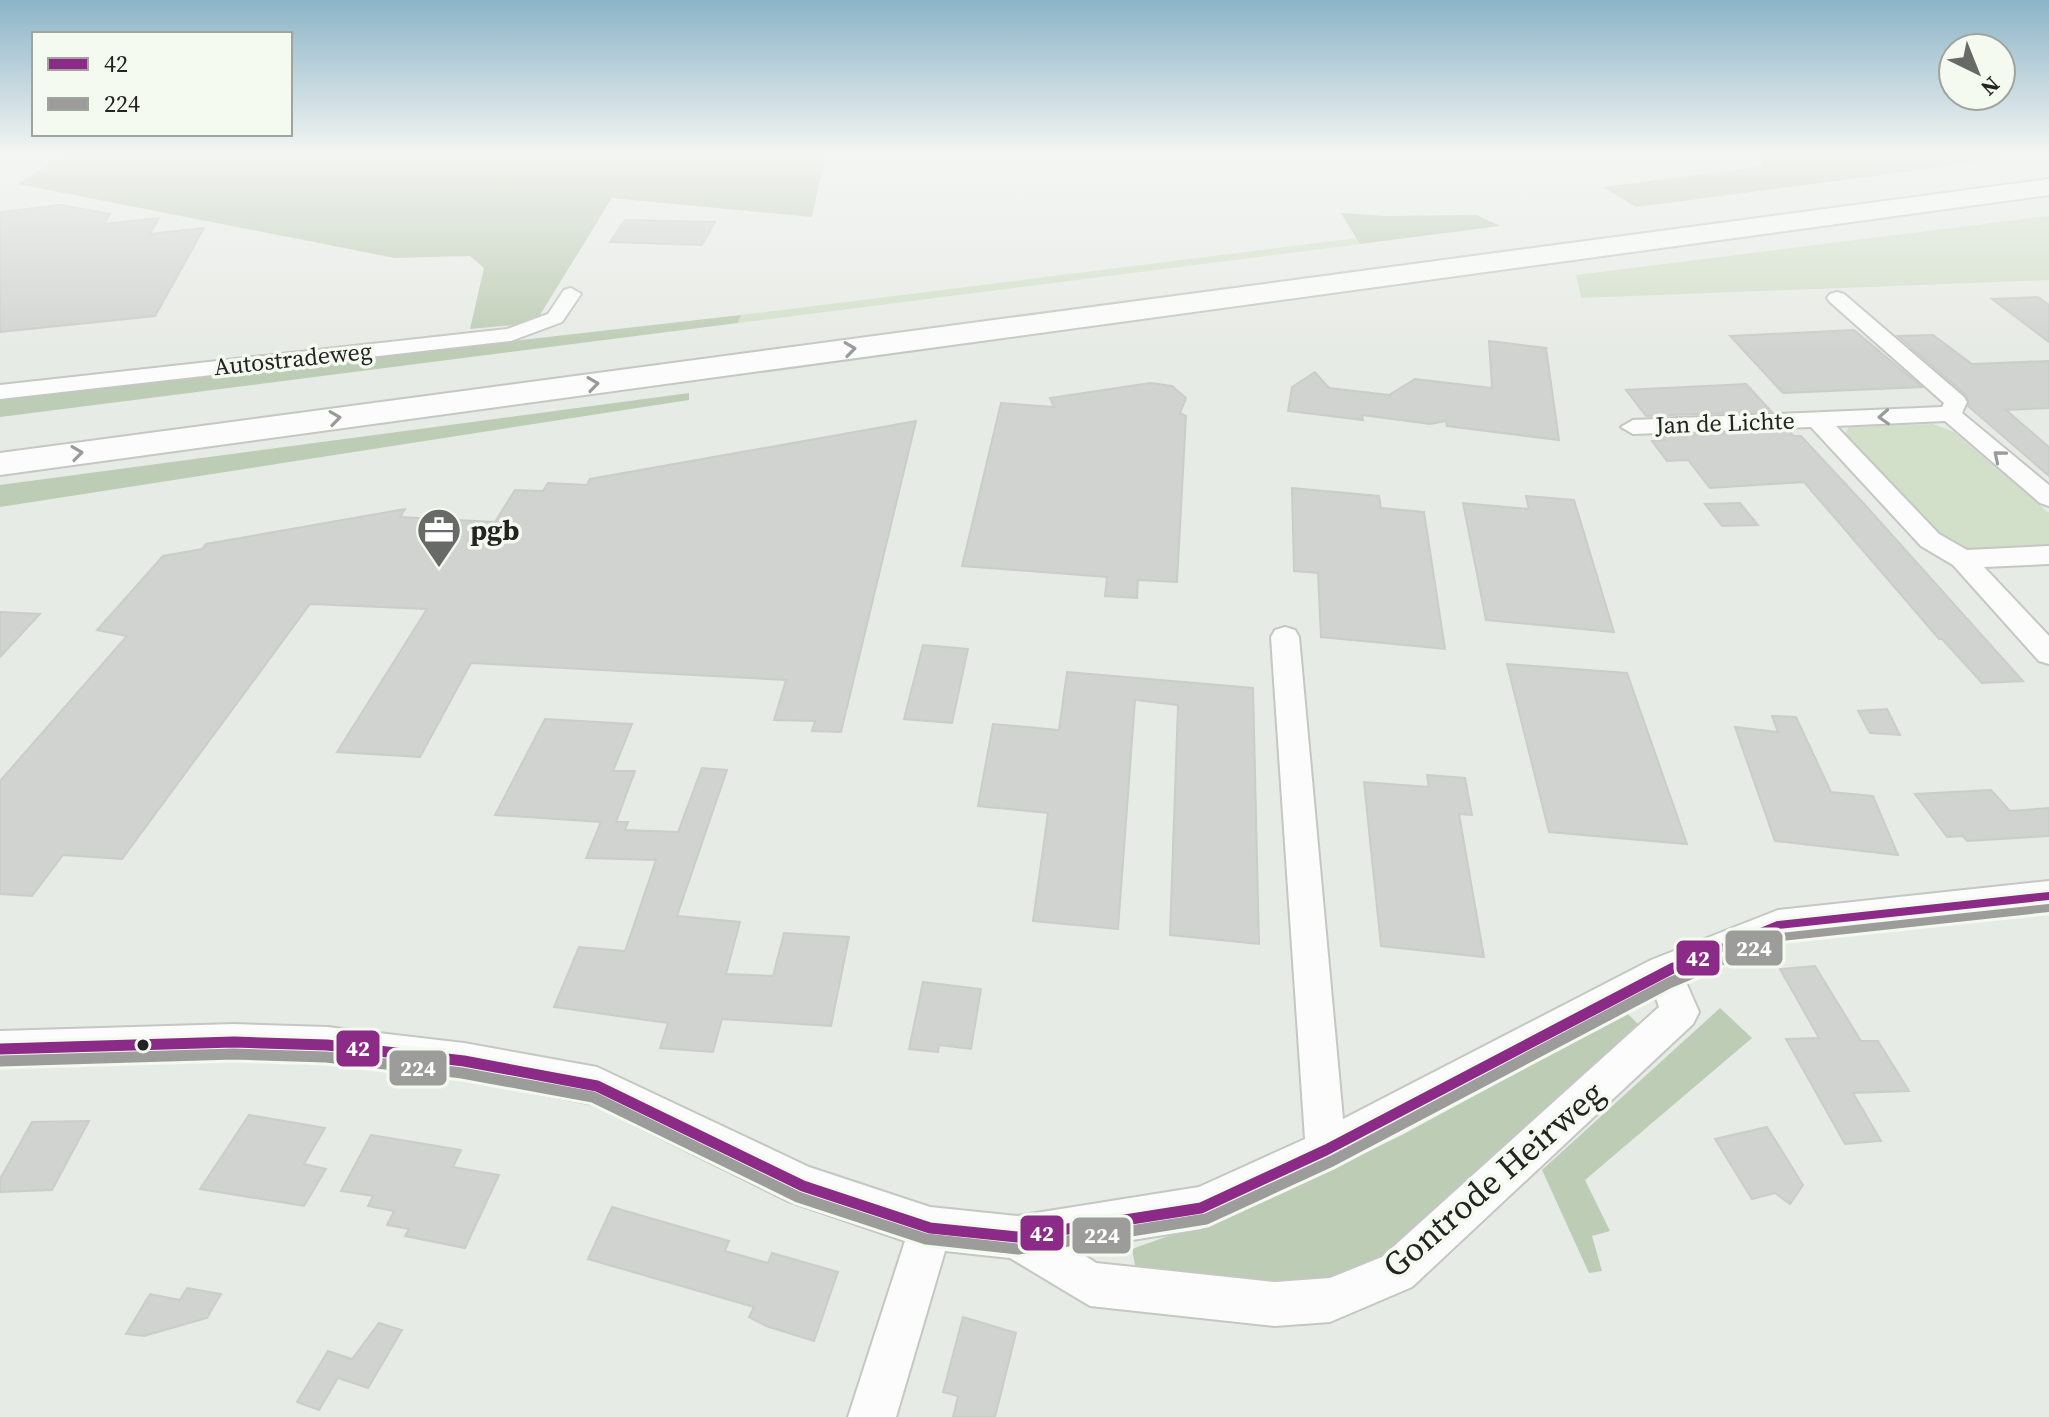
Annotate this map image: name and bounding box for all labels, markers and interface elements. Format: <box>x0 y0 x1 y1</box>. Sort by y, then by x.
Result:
legend <box>32 32 292 136</box>
north arrow <box>1937 32 2017 112</box>
text: 42 <box>104 47 128 80</box>
text: N <box>1975 70 2007 103</box>
text: 224 <box>104 87 140 120</box>
street label: Autostradeweg <box>212 334 374 383</box>
one-way arrow <box>843 341 857 358</box>
one-way arrow <box>586 375 599 392</box>
street label: Jan de Lichte <box>1654 404 1795 441</box>
one-way arrow <box>1877 408 1890 425</box>
one-way arrow <box>329 410 342 427</box>
one-way arrow <box>70 445 84 462</box>
one-way arrow <box>1994 451 2009 466</box>
office icon: pgb <box>415 506 463 569</box>
place label: pgb <box>470 511 519 549</box>
line badge: 224 <box>1724 929 1784 967</box>
text: 224 <box>1736 933 1772 963</box>
line badge: 42 <box>1675 939 1721 977</box>
text: 42 <box>1686 943 1710 973</box>
line badge: 42 <box>335 1029 381 1068</box>
text: 42 <box>346 1033 370 1063</box>
unlabelled marker <box>135 1037 151 1053</box>
line badge: 224 <box>388 1049 448 1087</box>
text: 224 <box>400 1053 436 1083</box>
street label: Gontrode Heirweg <box>1373 1070 1613 1288</box>
line badge: 42 <box>1019 1214 1065 1252</box>
line badge: 224 <box>1071 1216 1132 1255</box>
text: 42 <box>1030 1218 1054 1248</box>
text: 224 <box>1084 1220 1120 1250</box>

